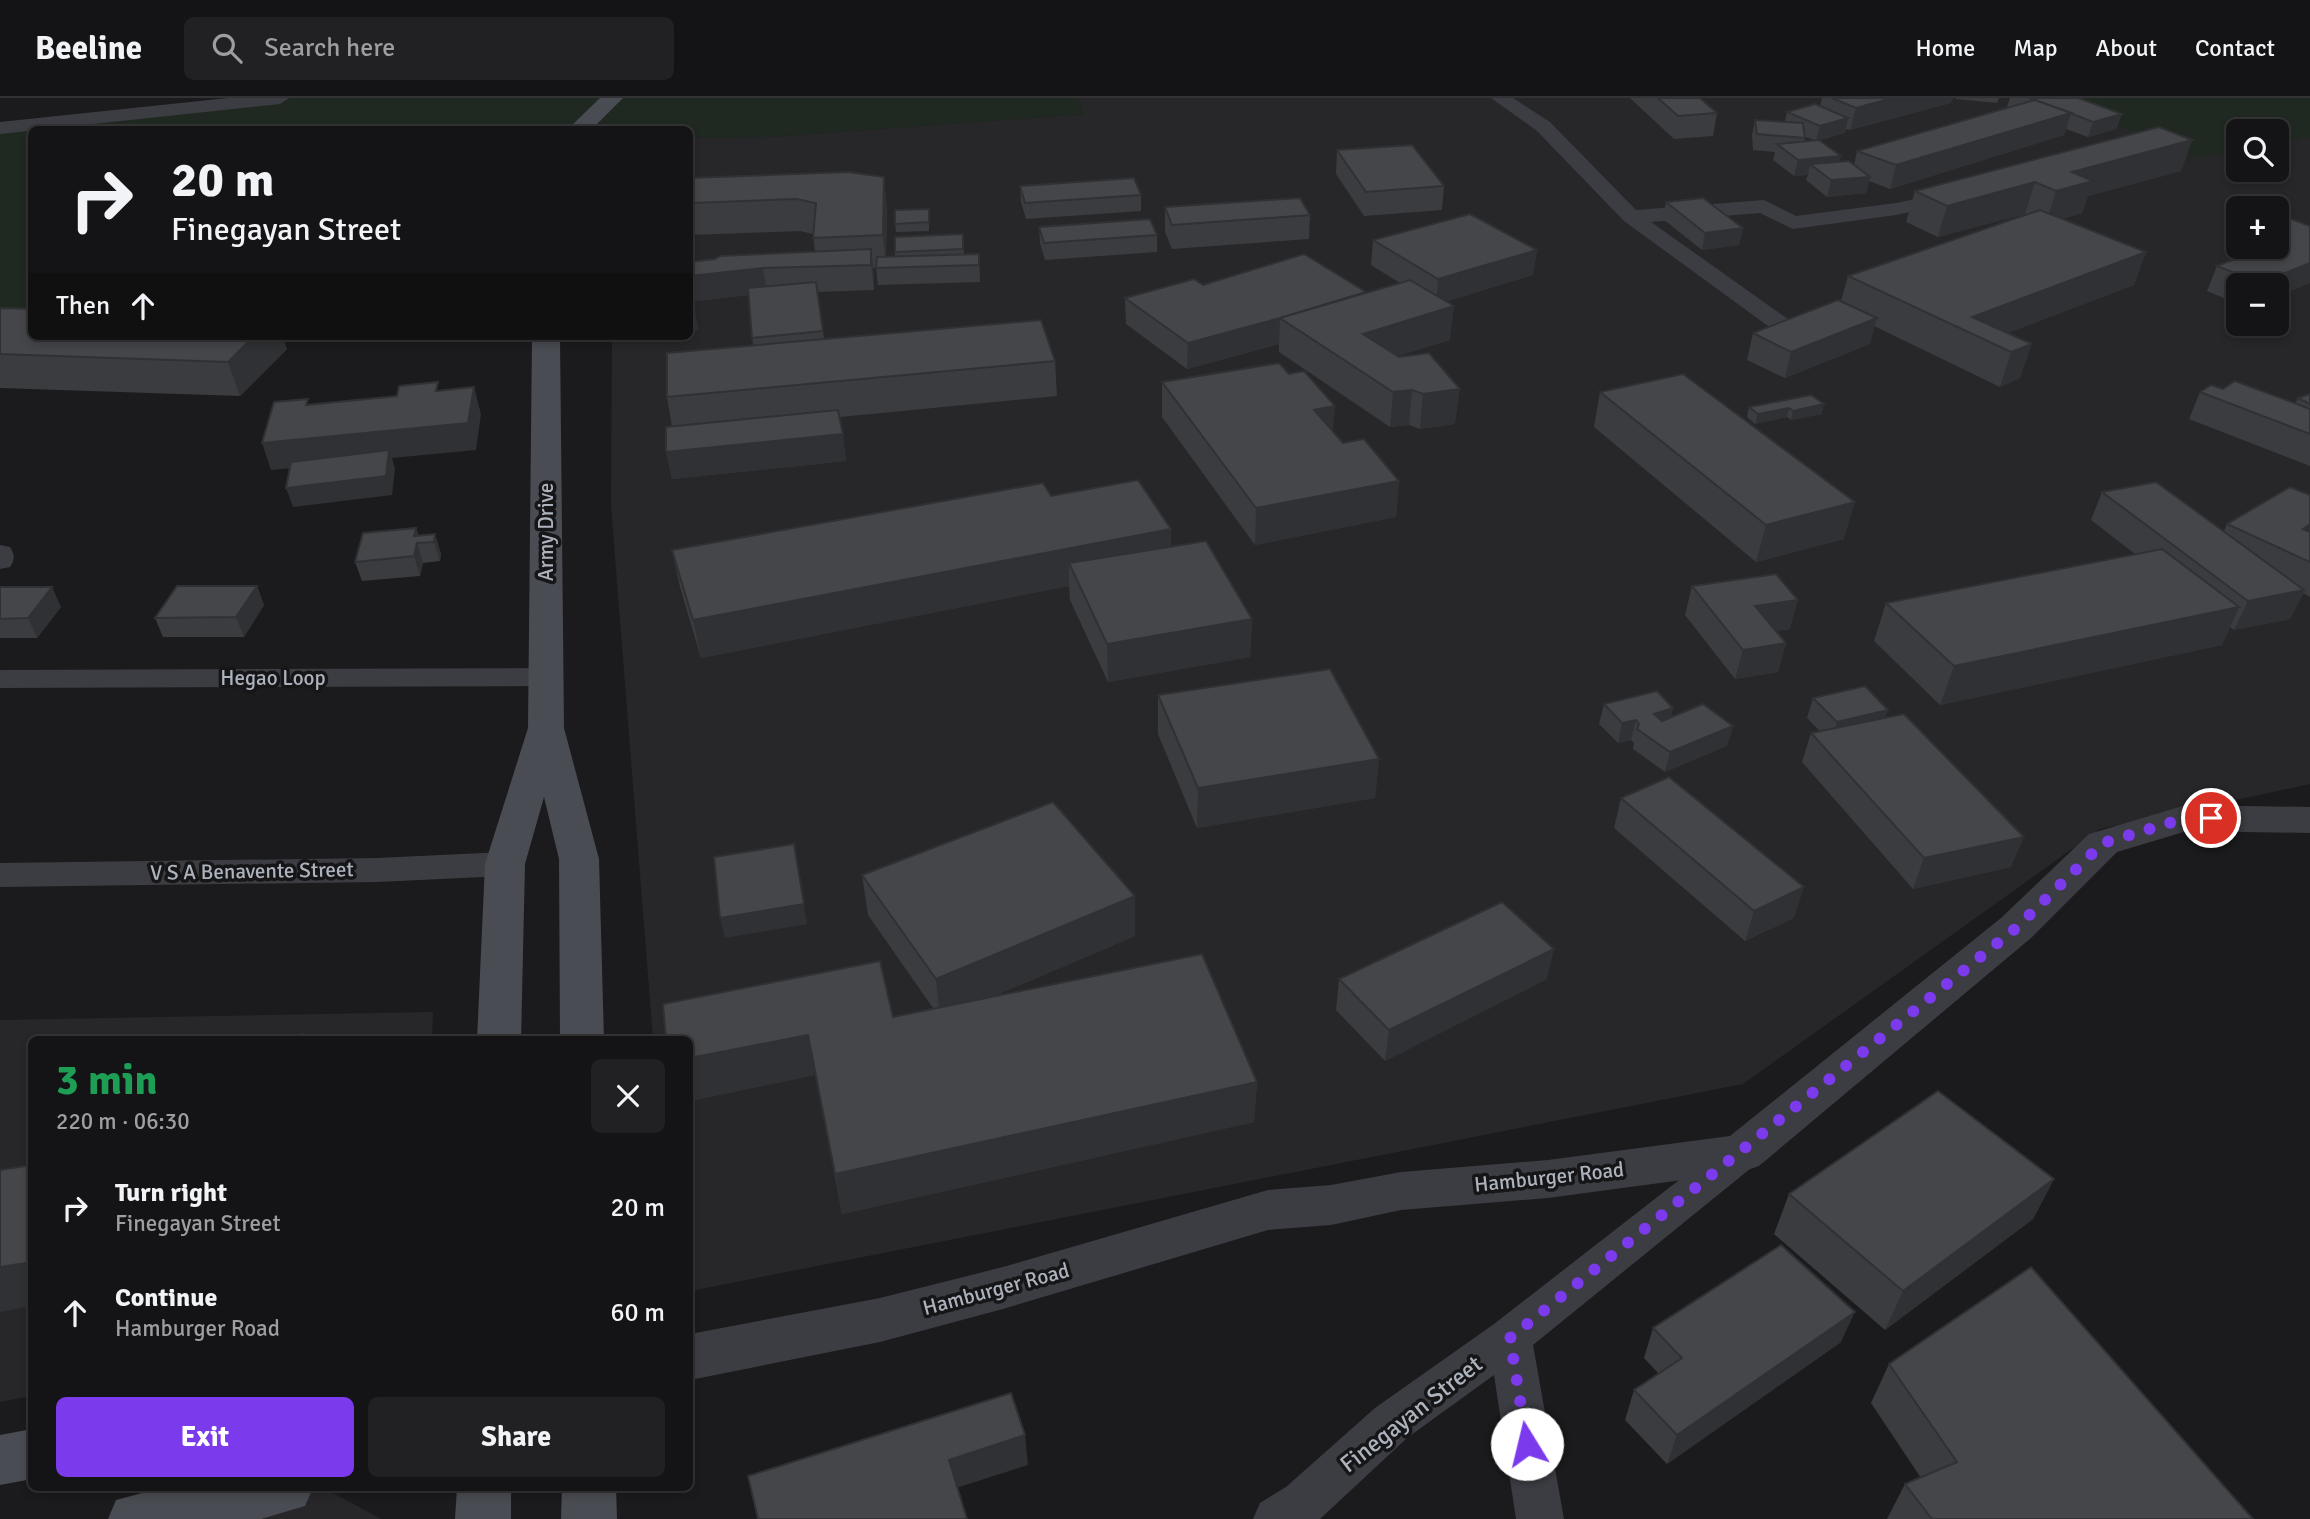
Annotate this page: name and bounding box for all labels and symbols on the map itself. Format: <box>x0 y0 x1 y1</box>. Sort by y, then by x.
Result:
street label: Army Drive <box>533 483 559 581</box>
street label: Hegao Loop <box>220 665 326 691</box>
pin <box>2181 788 2241 848</box>
street label: V S A Benavente Street <box>150 856 354 886</box>
street label: Hamburger Road <box>1473 1156 1625 1198</box>
street label: Hamburger Road <box>920 1257 1072 1321</box>
street label: Finegayan Street <box>1334 1349 1488 1479</box>
position arrow <box>1490 1407 1564 1481</box>

